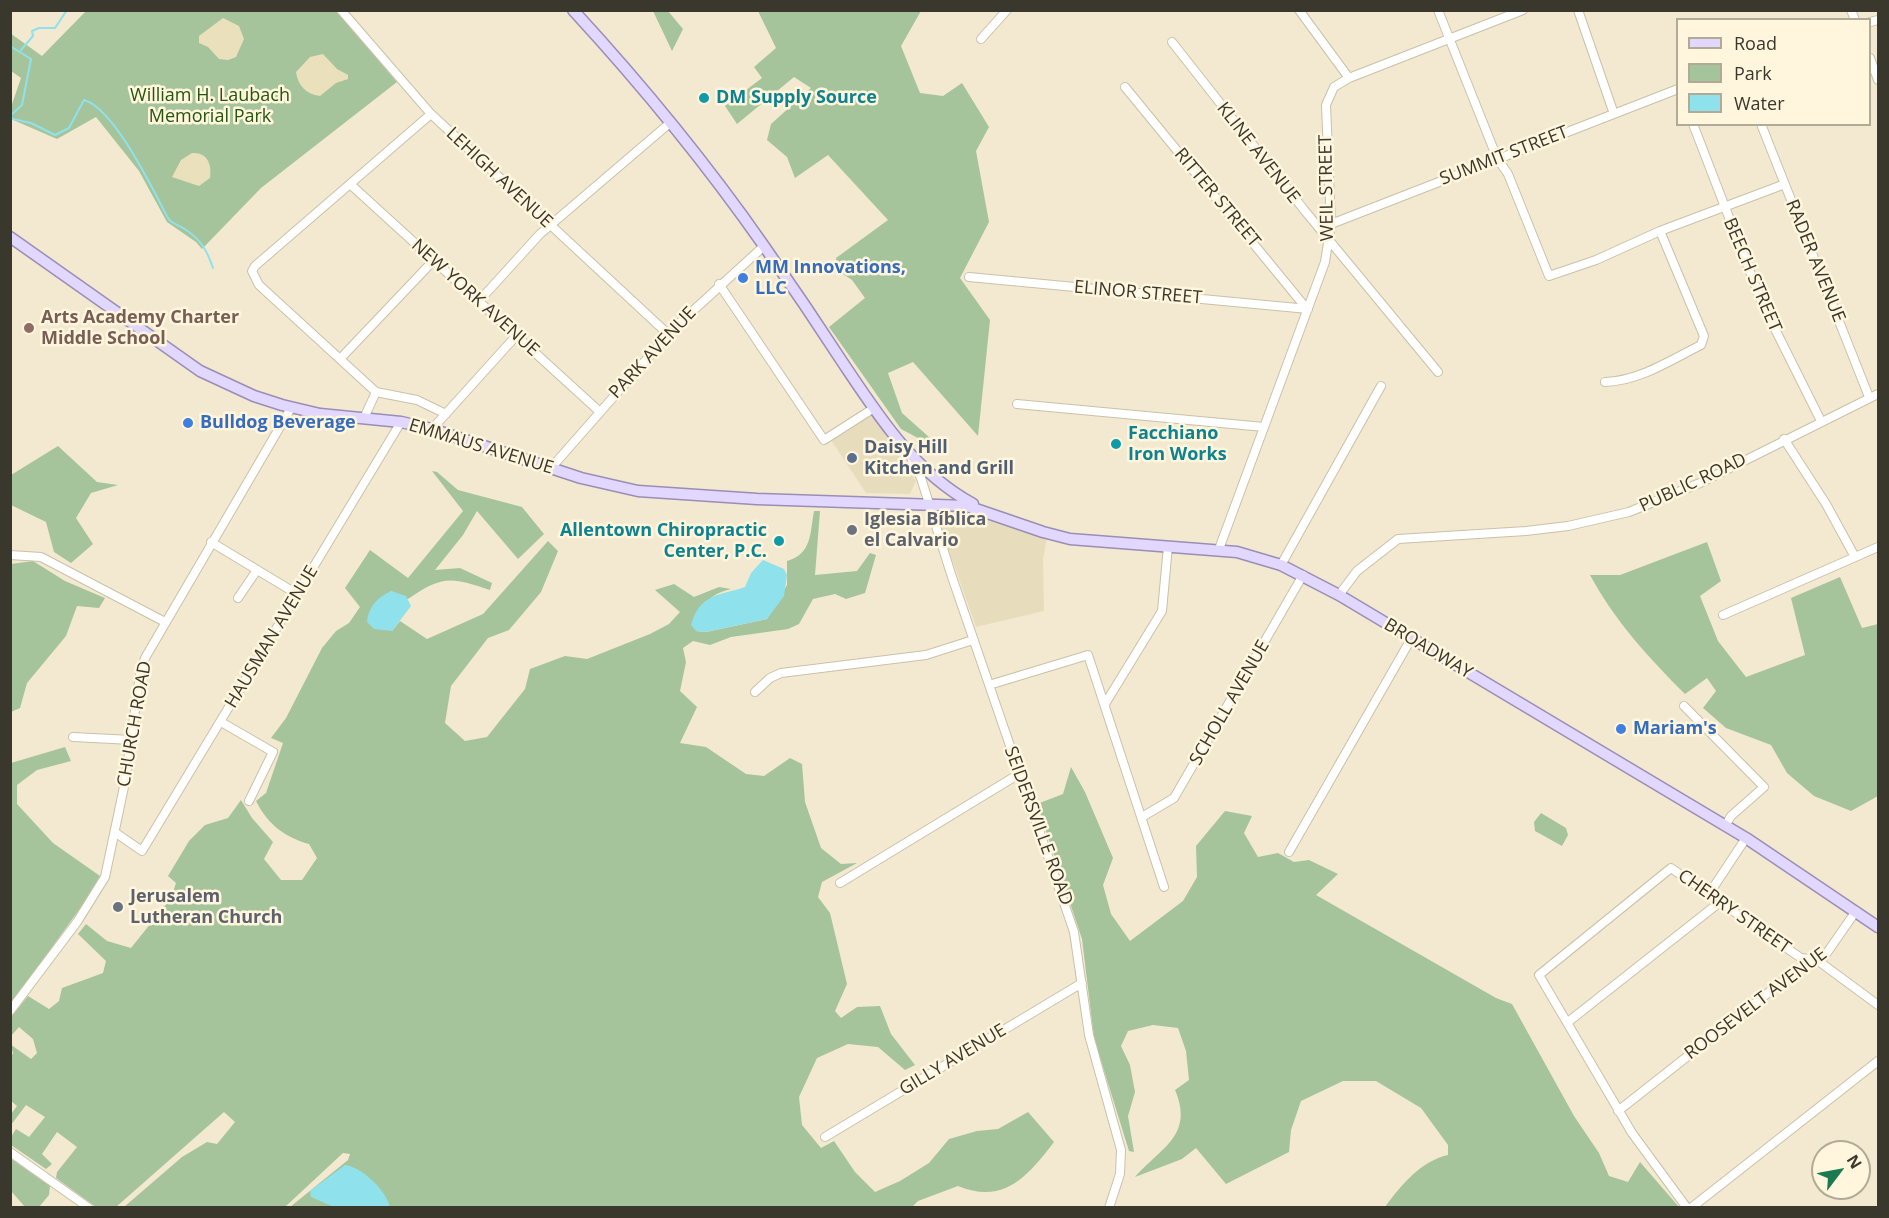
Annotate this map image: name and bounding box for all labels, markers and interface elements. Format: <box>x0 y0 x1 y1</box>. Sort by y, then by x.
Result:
legend <box>1676 18 1871 126</box>
text: Road <box>1734 31 1777 55</box>
text: Park <box>1734 61 1772 85</box>
park label: William H. Laubach Memorial Park <box>130 85 290 128</box>
place label: DM Supply Source <box>716 87 877 109</box>
marker: DM Supply Source <box>697 91 711 105</box>
text: Water <box>1734 91 1785 115</box>
street label: KLINE AVENUE <box>1212 98 1304 208</box>
street label: SUMMIT STREET <box>1437 122 1571 190</box>
street label: LEHIGH AVENUE <box>441 123 557 233</box>
street label: WEIL STREET <box>1315 135 1339 241</box>
street label: RITTER STREET <box>1169 144 1265 252</box>
street label: RADER AVENUE <box>1781 197 1849 325</box>
street label: BEECH STREET <box>1718 215 1786 335</box>
street label: NEW YORK AVENUE <box>407 235 543 361</box>
place label: MM Innovations, LLC <box>755 257 906 300</box>
marker: MM Innovations, LLC <box>736 271 750 285</box>
street label: ELINOR STREET <box>1073 277 1203 309</box>
street label: PARK AVENUE <box>605 303 701 403</box>
place label: Arts Academy Charter Middle School <box>41 307 239 350</box>
marker: Arts Academy Charter Middle School <box>22 321 36 335</box>
place label: Bulldog Beverage <box>200 412 356 434</box>
street label: EMMAUS AVENUE <box>406 415 556 479</box>
marker: Bulldog Beverage <box>181 416 195 430</box>
place label: Facchiano Iron Works <box>1128 423 1227 466</box>
place label: Daisy Hill Kitchen and Grill <box>864 437 1014 480</box>
marker: Facchiano Iron Works <box>1109 437 1123 451</box>
street label: PUBLIC ROAD <box>1636 449 1750 517</box>
marker: Daisy Hill Kitchen and Grill <box>845 451 859 465</box>
place label: Iglesia Bíblica el Calvario <box>864 509 986 552</box>
place label: Allentown Chiropractic Center, P.C. <box>560 520 767 562</box>
marker: Iglesia Bíblica el Calvario <box>845 523 859 537</box>
marker: Allentown Chiropractic Center, P.C. <box>772 534 786 548</box>
street label: HAUSMAN AVENUE <box>221 562 323 712</box>
street label: BROADWAY <box>1380 614 1476 684</box>
street label: SCHOLL AVENUE <box>1185 637 1275 769</box>
street label: CHURCH ROAD <box>113 659 157 789</box>
place label: Mariam's <box>1633 718 1717 740</box>
marker: Mariam's <box>1614 722 1628 736</box>
street label: SEIDERSVILLE ROAD <box>999 744 1077 908</box>
street label: CHERRY STREET <box>1674 865 1794 959</box>
place label: Jerusalem Lutheran Church <box>130 886 282 928</box>
marker: Jerusalem Lutheran Church <box>111 900 125 914</box>
street label: ROOSEVELT AVENUE <box>1681 943 1831 1065</box>
street label: GILLY AVENUE <box>896 1020 1010 1100</box>
north arrow <box>1811 1140 1871 1200</box>
text: N <box>1842 1150 1867 1173</box>

